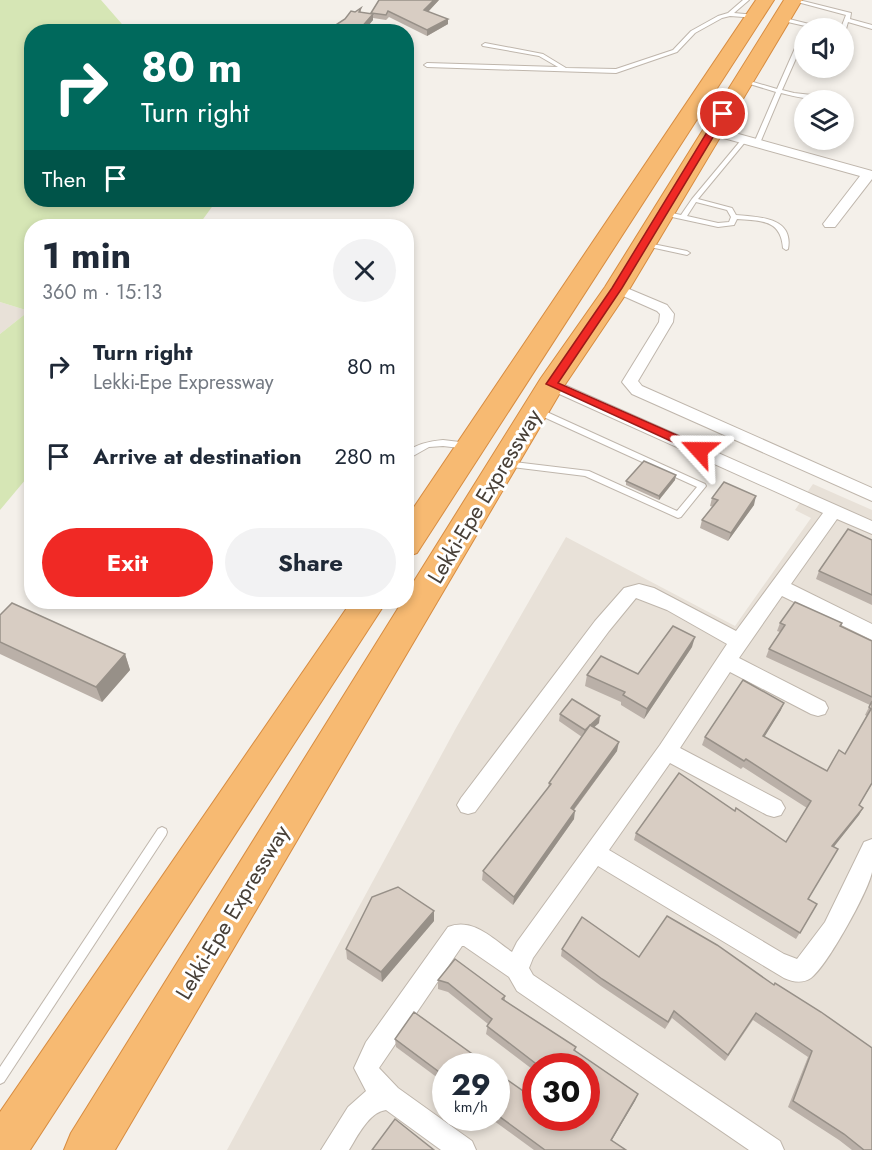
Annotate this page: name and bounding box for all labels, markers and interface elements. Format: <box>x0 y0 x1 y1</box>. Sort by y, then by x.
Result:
map controls <box>794 18 854 150</box>
button: sound <box>794 18 854 78</box>
text: 80 m <box>141 37 242 98</box>
icon: right <box>42 48 120 126</box>
pin <box>697 88 748 139</box>
button: layers <box>794 90 854 150</box>
text: Turn right <box>141 93 249 132</box>
icon: arrive <box>706 97 739 130</box>
icon: arrive <box>99 162 132 195</box>
text: Then <box>42 163 87 195</box>
text: 1 min <box>42 229 131 281</box>
button: close <box>333 239 396 302</box>
text: 360 m · 15:13 <box>42 278 162 307</box>
text: Turn right <box>93 336 193 368</box>
icon: right <box>42 350 75 383</box>
text: 80 m <box>347 350 396 382</box>
text: Lekki-Epe Expressway <box>93 368 274 397</box>
street label: Lekki-Epe Expressway <box>419 402 549 589</box>
position arrow <box>667 418 731 482</box>
icon: arrive <box>42 440 75 473</box>
text: Arrive at destination <box>93 440 302 472</box>
text: 280 m <box>335 440 396 472</box>
button: Exit <box>42 528 213 597</box>
button: Share <box>225 528 396 597</box>
street label: Lekki-Epe Expressway <box>167 818 297 1005</box>
speed limit sign: 30 <box>522 1053 600 1131</box>
text: 29 <box>451 1063 491 1106</box>
text: km/h <box>454 1096 488 1118</box>

